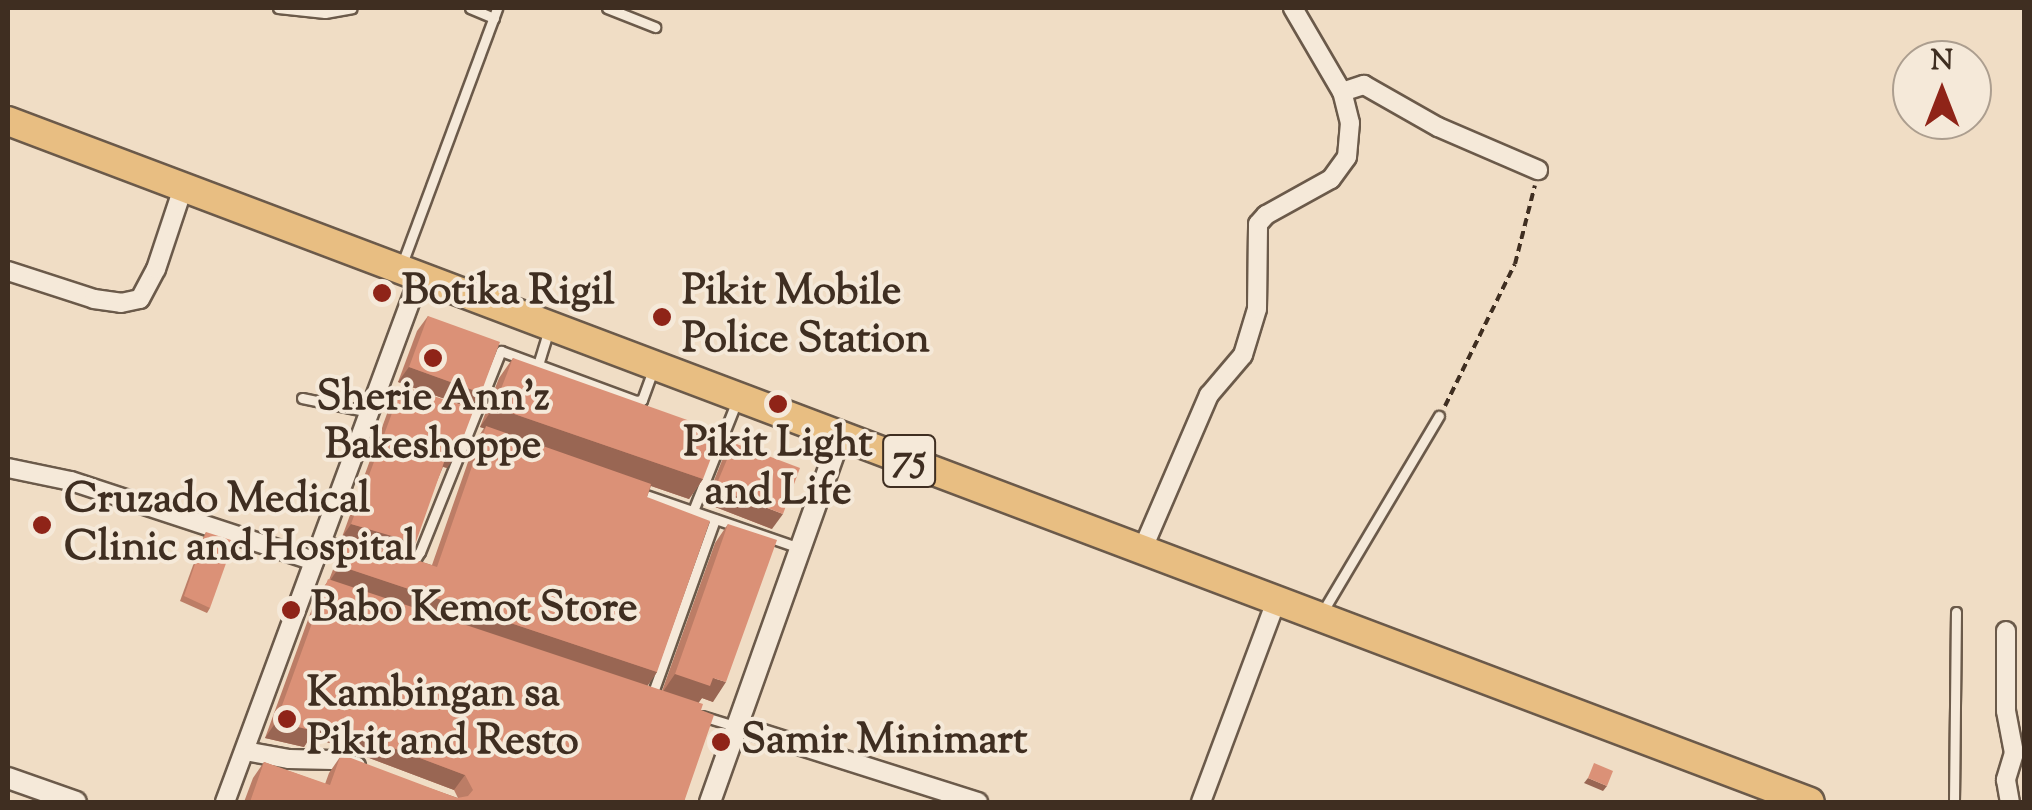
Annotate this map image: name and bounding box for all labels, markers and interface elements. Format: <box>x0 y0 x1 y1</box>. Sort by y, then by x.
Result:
north arrow <box>1892 40 1992 140</box>
text: N <box>1931 42 1953 82</box>
place label: Botika Rigil <box>402 268 615 318</box>
place label: Pikit Mobile Police Station <box>682 268 930 366</box>
marker: Botika Rigil <box>371 282 393 304</box>
marker: Pikit Mobile Police Station <box>651 306 673 328</box>
marker: Sherie Ann'z Bakeshoppe <box>422 347 444 369</box>
place label: Sherie Ann'z Bakeshoppe <box>316 374 550 472</box>
marker: Pikit Light and Life <box>767 393 789 415</box>
place label: Pikit Light and Life <box>683 420 873 518</box>
road number: 75 <box>882 426 936 496</box>
place label: Cruzado Medical Clinic and Hospital <box>64 476 416 574</box>
marker: Cruzado Medical Clinic and Hospital <box>29 512 55 538</box>
place label: Babo Kemot Store <box>311 585 638 635</box>
marker: Babo Kemot Store <box>280 599 302 621</box>
place label: Kambingan sa Pikit and Resto <box>307 670 579 768</box>
marker: Kambingan sa Pikit and Resto <box>276 708 298 730</box>
place label: Samir Minimart <box>741 717 1027 767</box>
marker: Samir Minimart <box>710 731 732 753</box>

